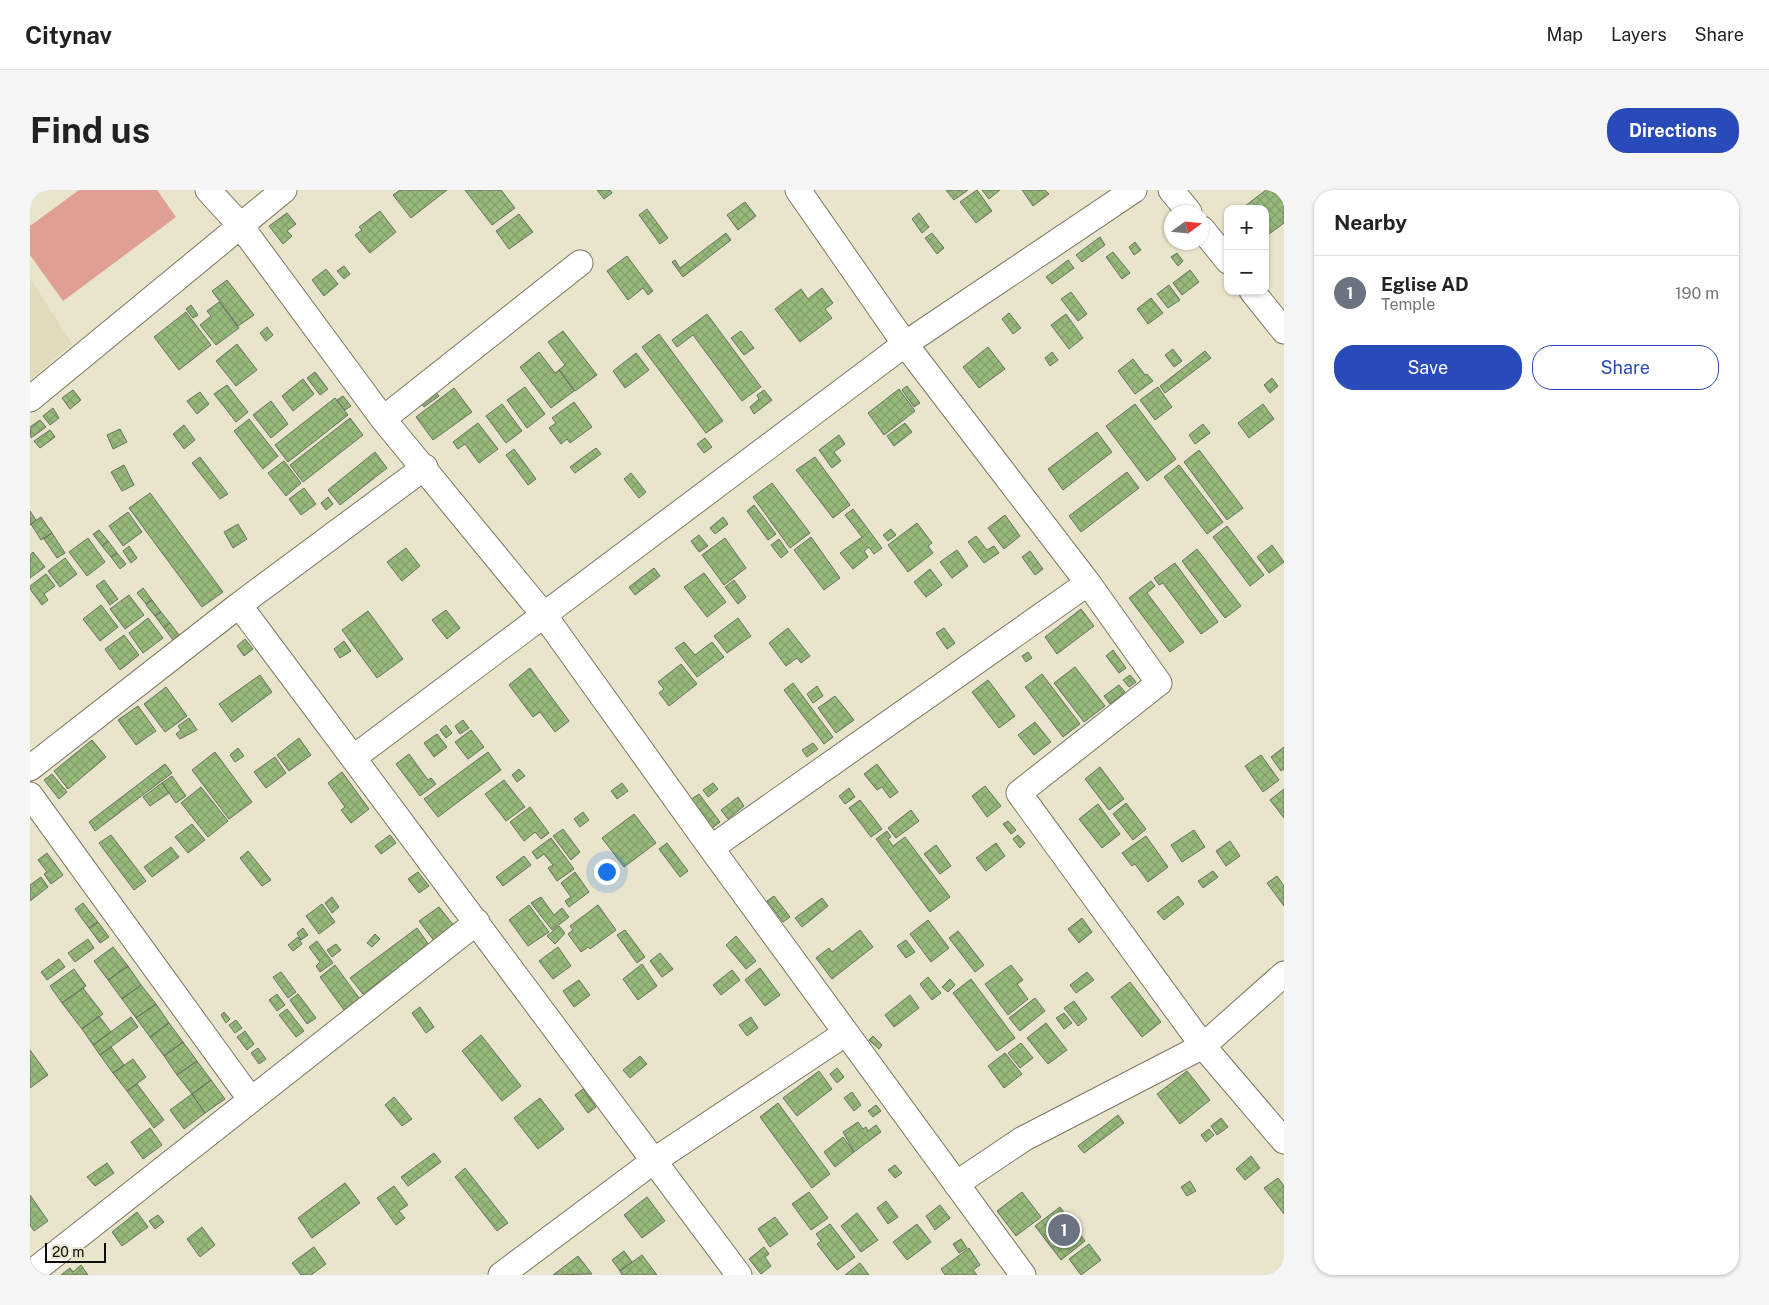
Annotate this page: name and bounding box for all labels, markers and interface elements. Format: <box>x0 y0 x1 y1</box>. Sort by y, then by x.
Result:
text: Citynav <box>25 21 112 49</box>
text: Map <box>1547 24 1583 45</box>
text: Layers <box>1611 24 1667 45</box>
text: Share <box>1695 24 1744 45</box>
button: Directions <box>1607 108 1739 153</box>
text: Find us <box>30 110 150 151</box>
north arrow <box>1164 205 1209 250</box>
map controls <box>1224 205 1269 295</box>
button: + <box>1224 205 1269 250</box>
text: Nearby <box>1334 210 1407 235</box>
button: − <box>1224 250 1269 295</box>
text: Eglise AD <box>1381 273 1469 295</box>
text: 1 <box>1347 284 1353 303</box>
text: 190 m <box>1675 284 1719 303</box>
text: Temple <box>1381 295 1435 314</box>
button: Save <box>1334 345 1522 390</box>
button: Share <box>1532 345 1719 390</box>
your location <box>594 859 620 885</box>
pin: 1 <box>1048 1211 1080 1249</box>
scale bar <box>45 1240 106 1263</box>
text: 20 m <box>52 1244 84 1260</box>

